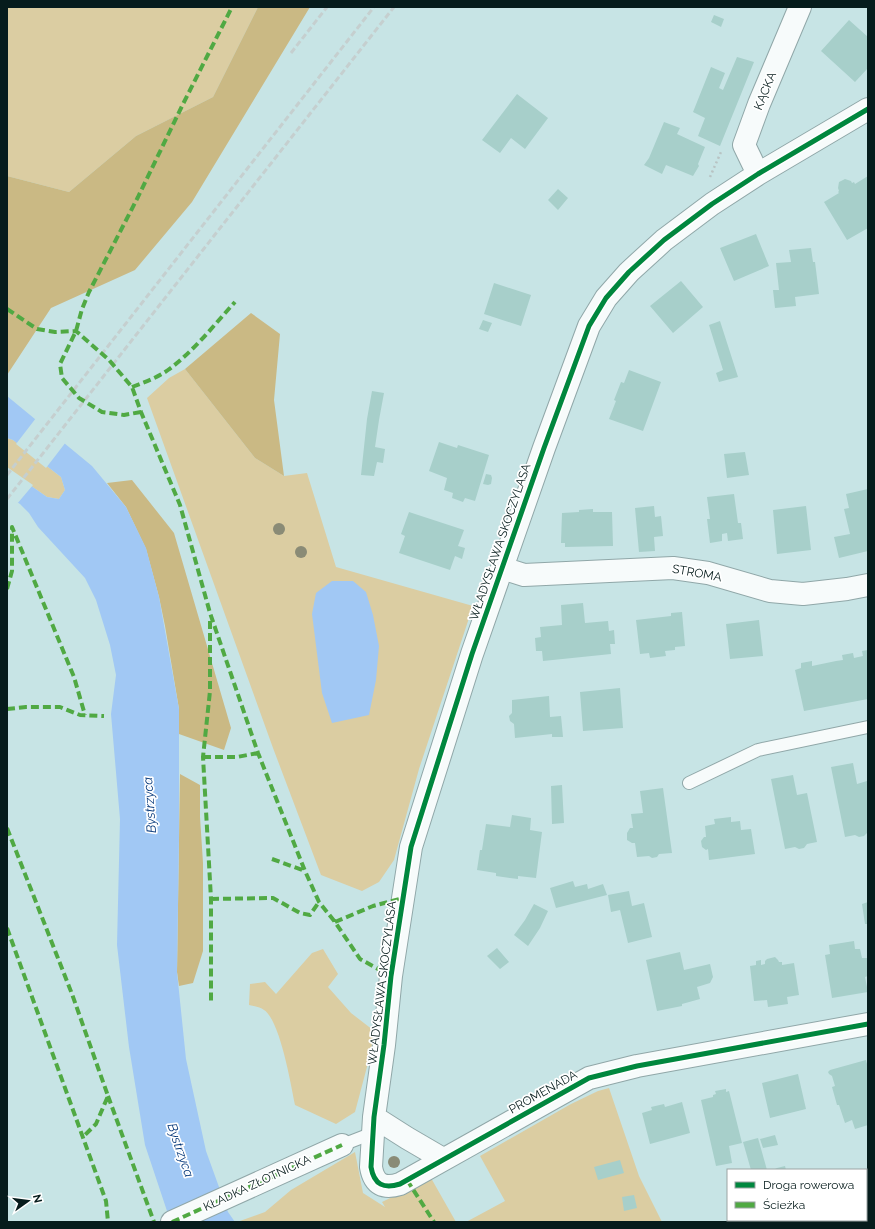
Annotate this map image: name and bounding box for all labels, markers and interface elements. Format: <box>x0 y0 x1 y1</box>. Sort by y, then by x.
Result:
street label: KĄCKA <box>751 70 779 112</box>
street label: WŁADYSŁAWA SKOCZYLASA <box>467 462 533 622</box>
street label: STROMA <box>671 562 723 584</box>
water label: Bystrzyca <box>140 776 159 833</box>
street label: WŁADYSŁAWA SKOCZYLASA <box>365 900 399 1066</box>
street label: PROMENADA <box>506 1067 580 1117</box>
water label: Bystrzyca <box>164 1121 197 1179</box>
street label: KŁADKA ZŁOTNICKA <box>201 1152 313 1214</box>
legend <box>727 1169 867 1221</box>
text: Droga rowerowa <box>763 1178 854 1192</box>
north arrow <box>8 1181 48 1221</box>
text: N <box>30 1193 45 1204</box>
text: Ścieżka <box>763 1198 805 1212</box>

